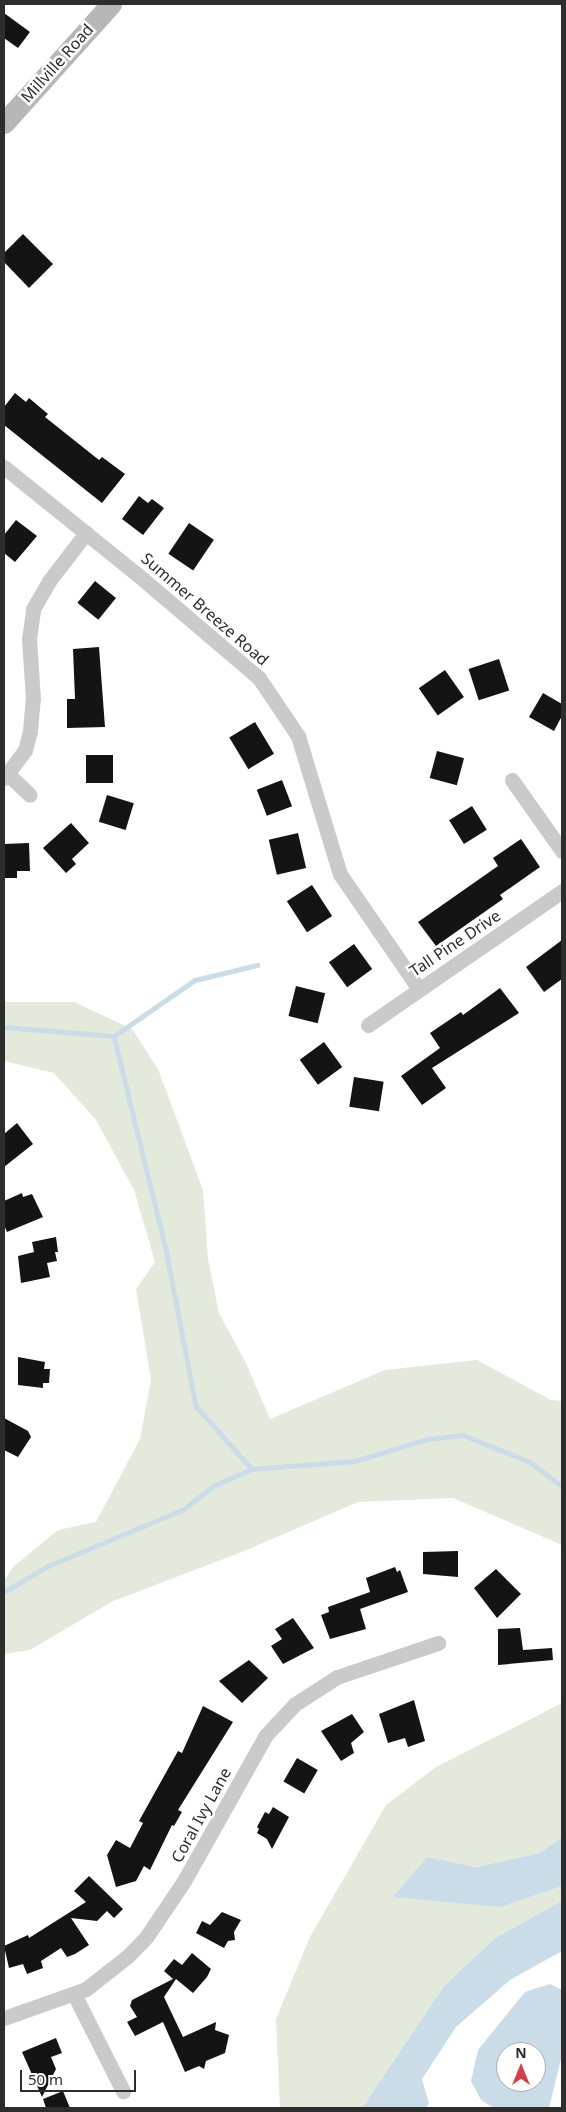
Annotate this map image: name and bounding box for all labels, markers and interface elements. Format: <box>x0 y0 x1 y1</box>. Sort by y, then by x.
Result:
street label: Millville Road <box>17 20 97 106</box>
street label: Summer Breeze Road <box>138 549 272 669</box>
street label: Tall Pine Drive <box>406 906 504 980</box>
street label: Coral Ivy Lane <box>167 1764 235 1866</box>
north arrow <box>496 2042 546 2092</box>
text: N <box>515 2043 527 2062</box>
scale bar <box>22 2060 139 2092</box>
text: 50 m <box>28 2069 63 2089</box>

